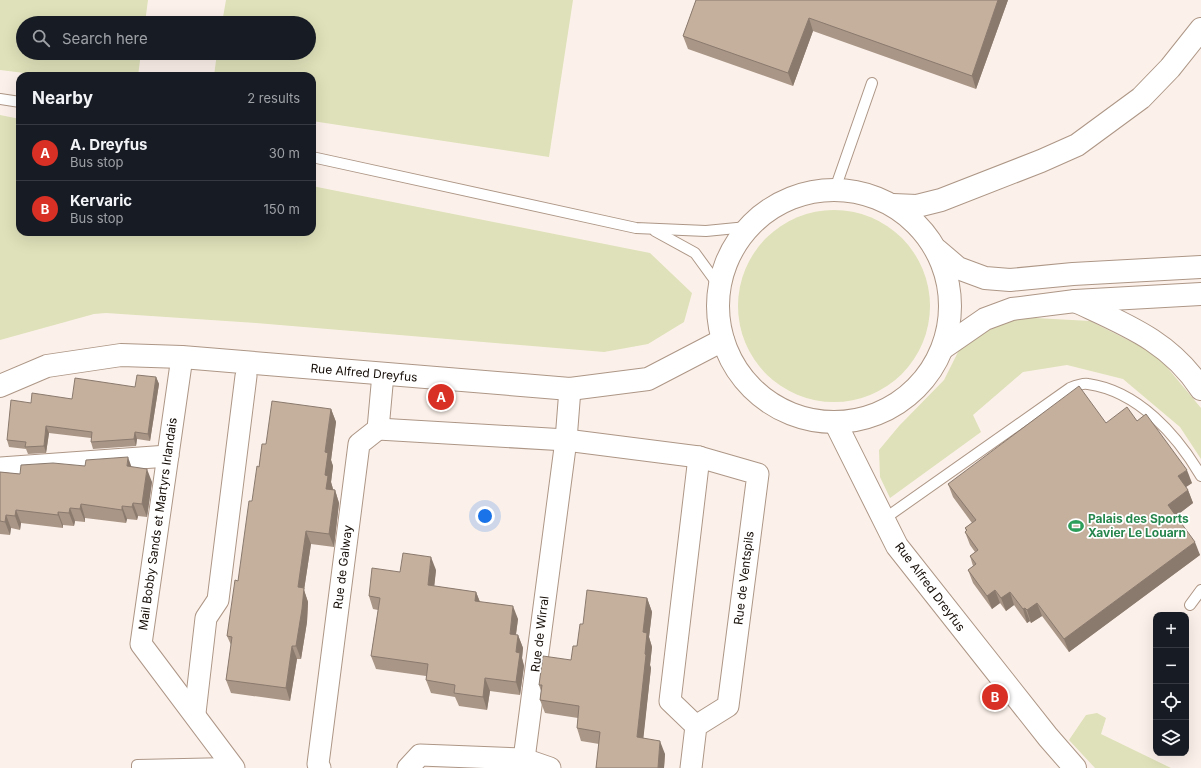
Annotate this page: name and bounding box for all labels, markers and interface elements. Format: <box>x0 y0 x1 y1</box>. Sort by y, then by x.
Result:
search box <box>16 16 316 60</box>
icon: search <box>30 27 52 49</box>
text: Search here <box>62 29 148 48</box>
text: Nearby <box>32 88 93 108</box>
text: 2 results <box>247 90 300 106</box>
text: A. Dreyfus <box>70 135 148 154</box>
text: A <box>40 145 50 161</box>
text: 30 m <box>269 145 300 161</box>
text: Bus stop <box>70 154 123 170</box>
text: Kervaric <box>70 191 132 210</box>
text: B <box>41 201 49 217</box>
text: 150 m <box>264 201 300 217</box>
text: Bus stop <box>70 210 123 226</box>
street label: Rue Alfred Dreyfus <box>310 360 418 385</box>
pin: A <box>428 382 454 412</box>
street label: Mail Bobby Sands et Martyrs Irlandais <box>135 417 180 631</box>
your location <box>475 506 495 526</box>
place label: Palais des Sports Xavier Le Louarn <box>1088 511 1189 540</box>
sports icon: Palais des Sports Xavier Le Louarn <box>1067 517 1085 535</box>
street label: Rue de Galway <box>330 524 355 610</box>
street label: Rue de Ventspils <box>730 530 757 626</box>
street label: Rue Alfred Dreyfus <box>892 539 969 634</box>
street label: Rue de Wirral <box>527 595 552 673</box>
map controls <box>1153 612 1189 756</box>
button: + <box>1153 612 1189 648</box>
button: − <box>1153 648 1189 684</box>
pin: B <box>982 682 1008 712</box>
button: locate <box>1153 684 1189 720</box>
button: layers <box>1153 720 1189 756</box>

